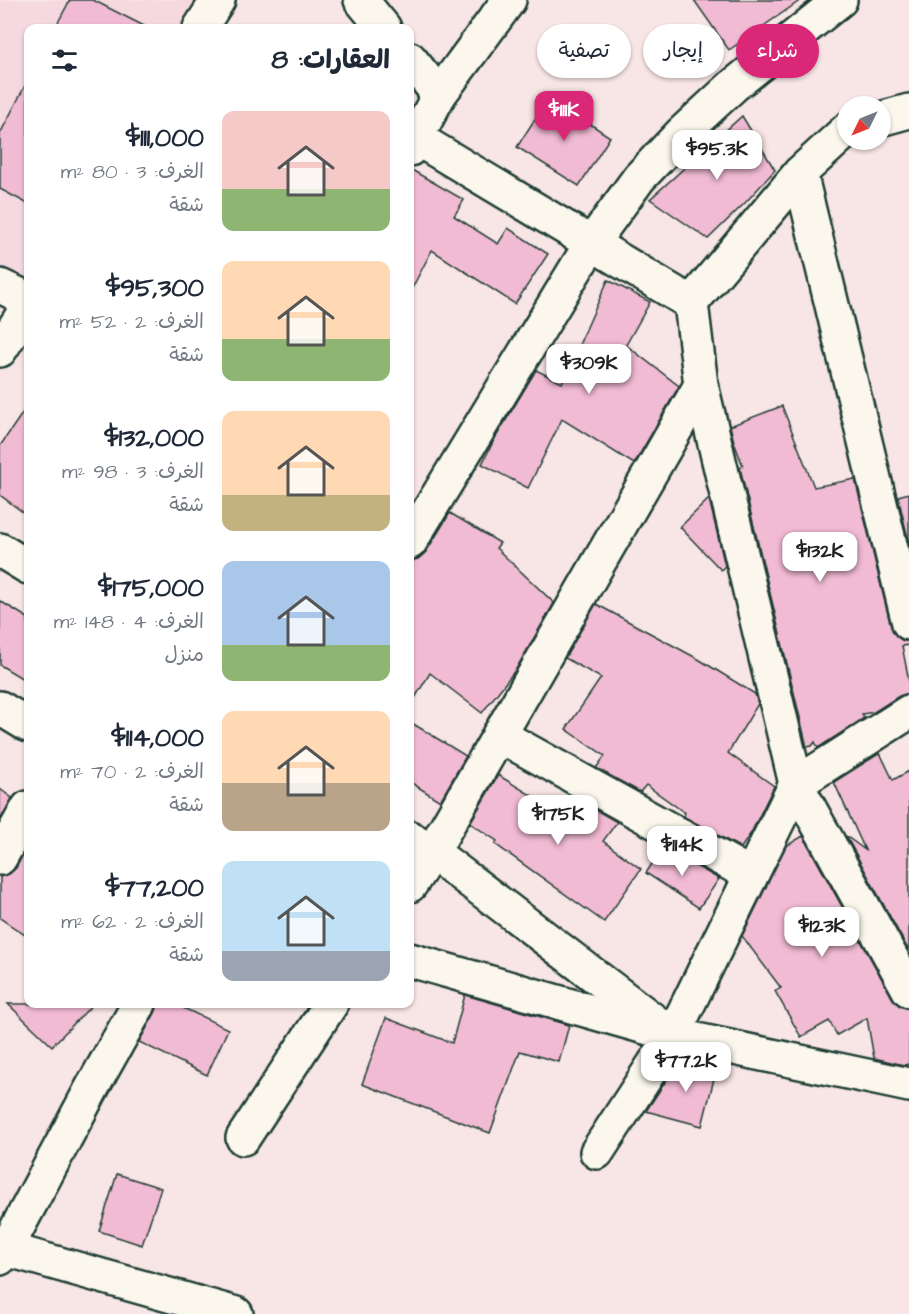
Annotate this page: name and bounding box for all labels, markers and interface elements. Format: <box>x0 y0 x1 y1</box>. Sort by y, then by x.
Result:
chip: تصفية <box>537 24 631 78</box>
chip: إيجار <box>643 24 724 78</box>
chip: شراء <box>736 24 819 78</box>
text: العقارات: 8 <box>271 42 390 78</box>
icon: filters <box>48 44 81 77</box>
pin: $111K <box>522 91 606 142</box>
text: $111K <box>549 96 579 124</box>
north arrow <box>837 96 891 150</box>
map controls <box>837 96 891 150</box>
text: $111,000 <box>126 120 204 156</box>
pin: $95.3K <box>668 130 766 181</box>
icon: home <box>270 135 342 207</box>
text: $95.3K <box>686 135 748 163</box>
text: الغرف: 3 · 80 m² <box>61 158 204 186</box>
text: شقة <box>169 191 204 219</box>
text: $95,300 <box>106 270 204 306</box>
icon: home <box>270 285 342 357</box>
text: الغرف: 2 · 52 m² <box>60 308 204 336</box>
text: شقة <box>169 341 204 369</box>
pin: $309K <box>547 344 631 395</box>
text: $309K <box>560 349 618 377</box>
text: $132,000 <box>104 420 204 456</box>
icon: home <box>270 435 342 507</box>
text: الغرف: 3 · 98 m² <box>62 458 204 486</box>
text: شقة <box>169 491 204 519</box>
pin: $132K <box>778 532 862 583</box>
text: $132K <box>796 537 844 565</box>
text: $175,000 <box>98 570 204 606</box>
icon: home <box>270 585 342 657</box>
text: الغرف: 4 · 148 m² <box>54 608 204 636</box>
text: منزل <box>165 641 204 669</box>
text: $114,000 <box>111 720 204 756</box>
icon: home <box>270 735 342 807</box>
text: الغرف: 2 · 70 m² <box>60 758 204 786</box>
text: شقة <box>169 791 204 819</box>
pin: $175K <box>516 795 600 846</box>
text: $175K <box>532 800 584 828</box>
pin: $114K <box>640 826 724 877</box>
text: $114K <box>661 831 703 859</box>
text: $77,200 <box>105 870 204 906</box>
icon: home <box>270 885 342 957</box>
pin: $123K <box>780 907 864 958</box>
text: الغرف: 2 · 62 m² <box>61 908 204 936</box>
text: $123K <box>798 912 846 940</box>
text: شقة <box>169 941 204 969</box>
pin: $77.2K <box>637 1042 735 1093</box>
text: $77.2K <box>655 1047 717 1075</box>

